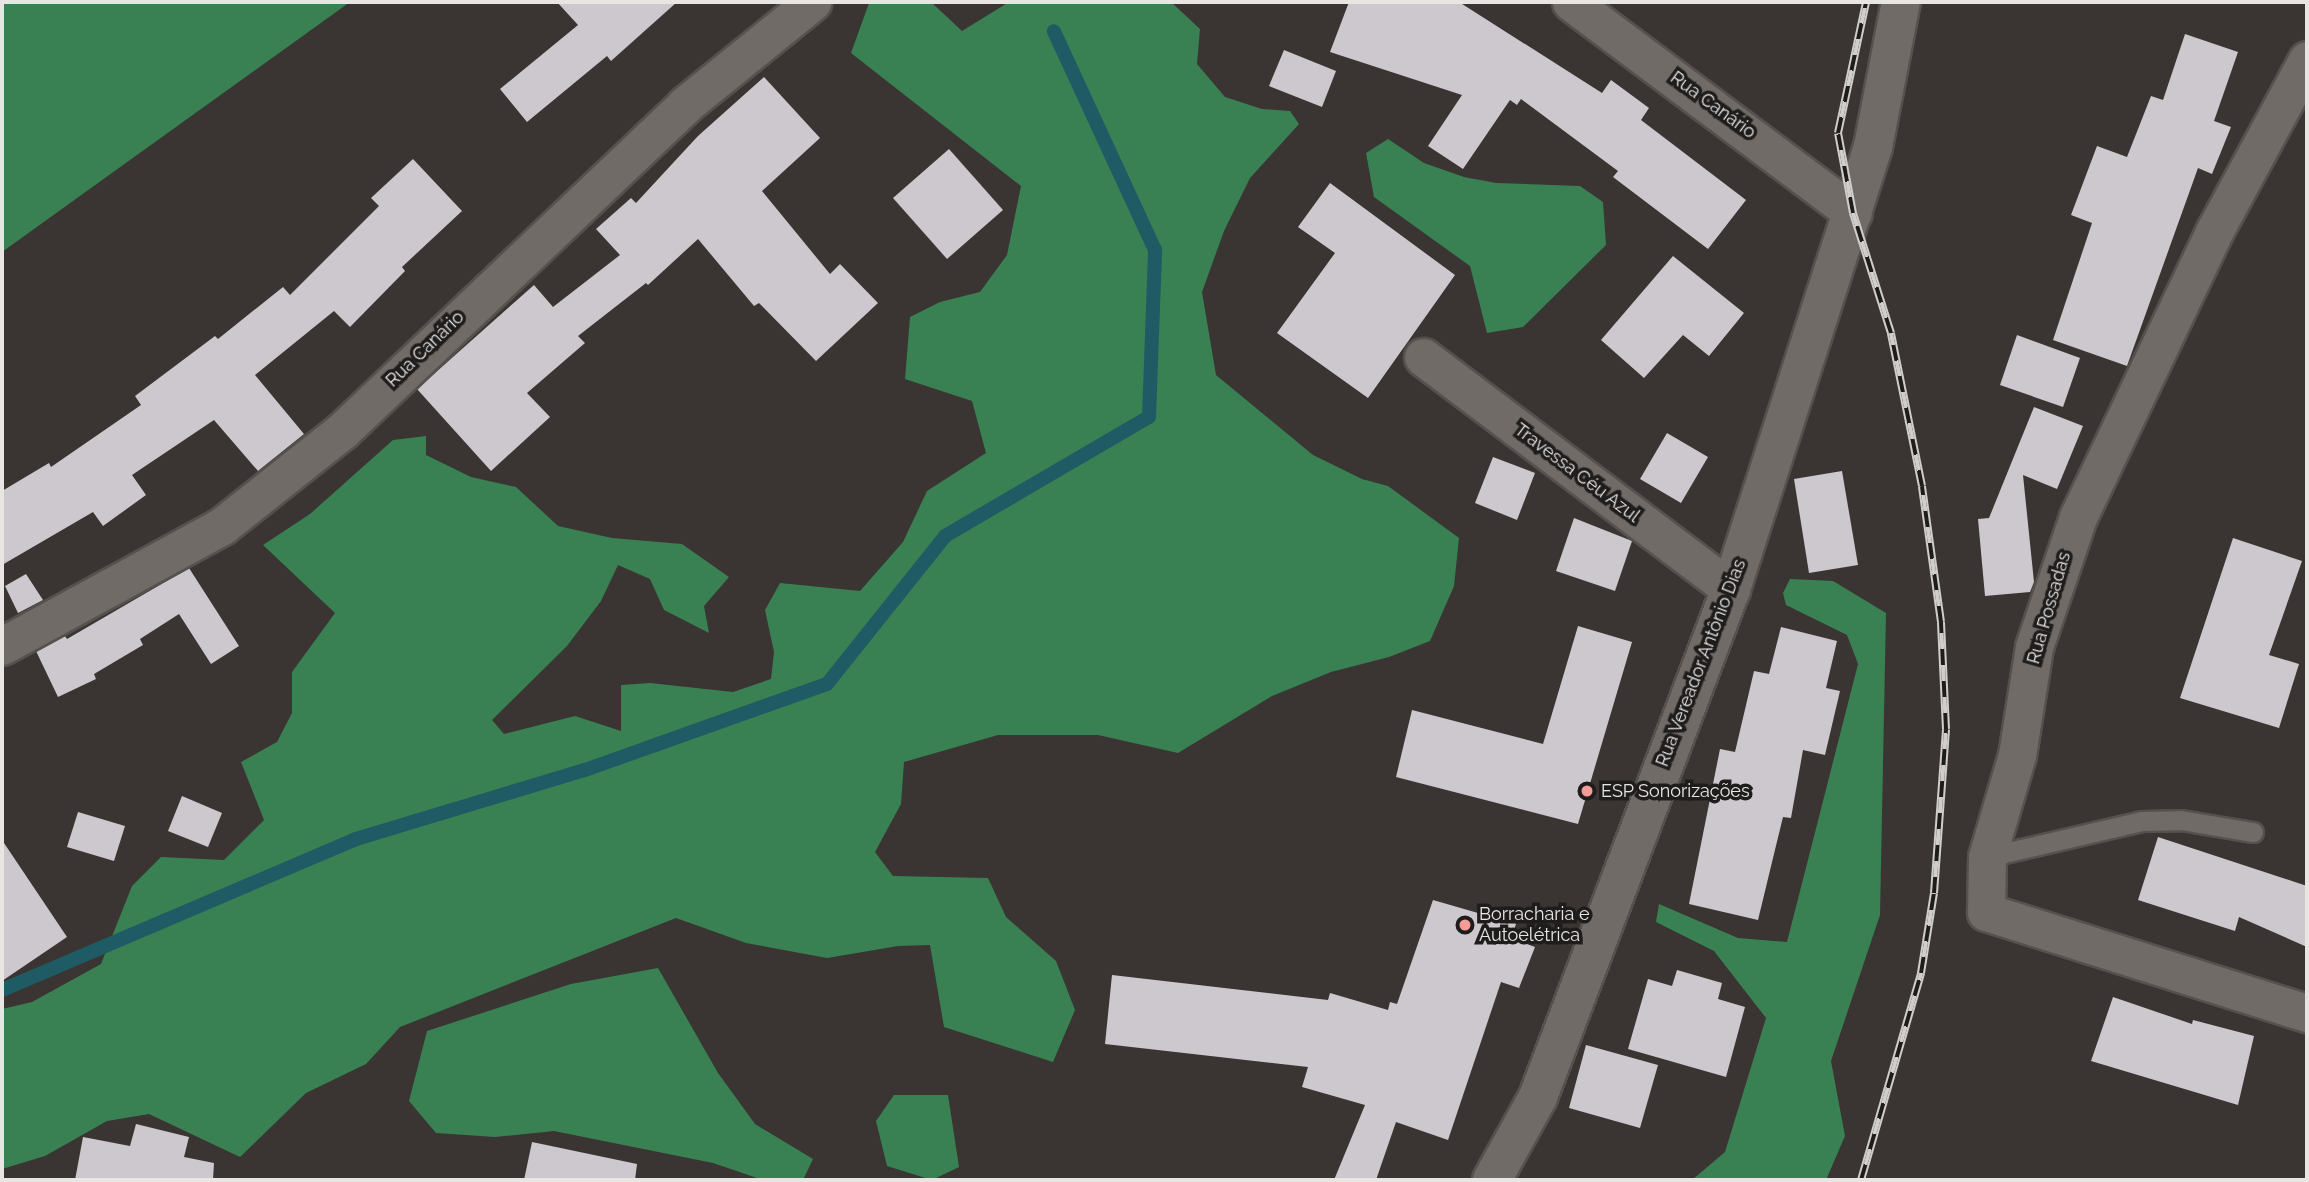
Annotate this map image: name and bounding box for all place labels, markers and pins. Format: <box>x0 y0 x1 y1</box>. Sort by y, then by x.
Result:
place label: ESP Sonorizações <box>1601 780 1750 802</box>
marker: ESP Sonorizações <box>1579 783 1595 799</box>
place label: Borracharia e Autoelétrica <box>1479 904 1590 946</box>
marker: Borracharia e Autoelétrica <box>1457 917 1473 933</box>

